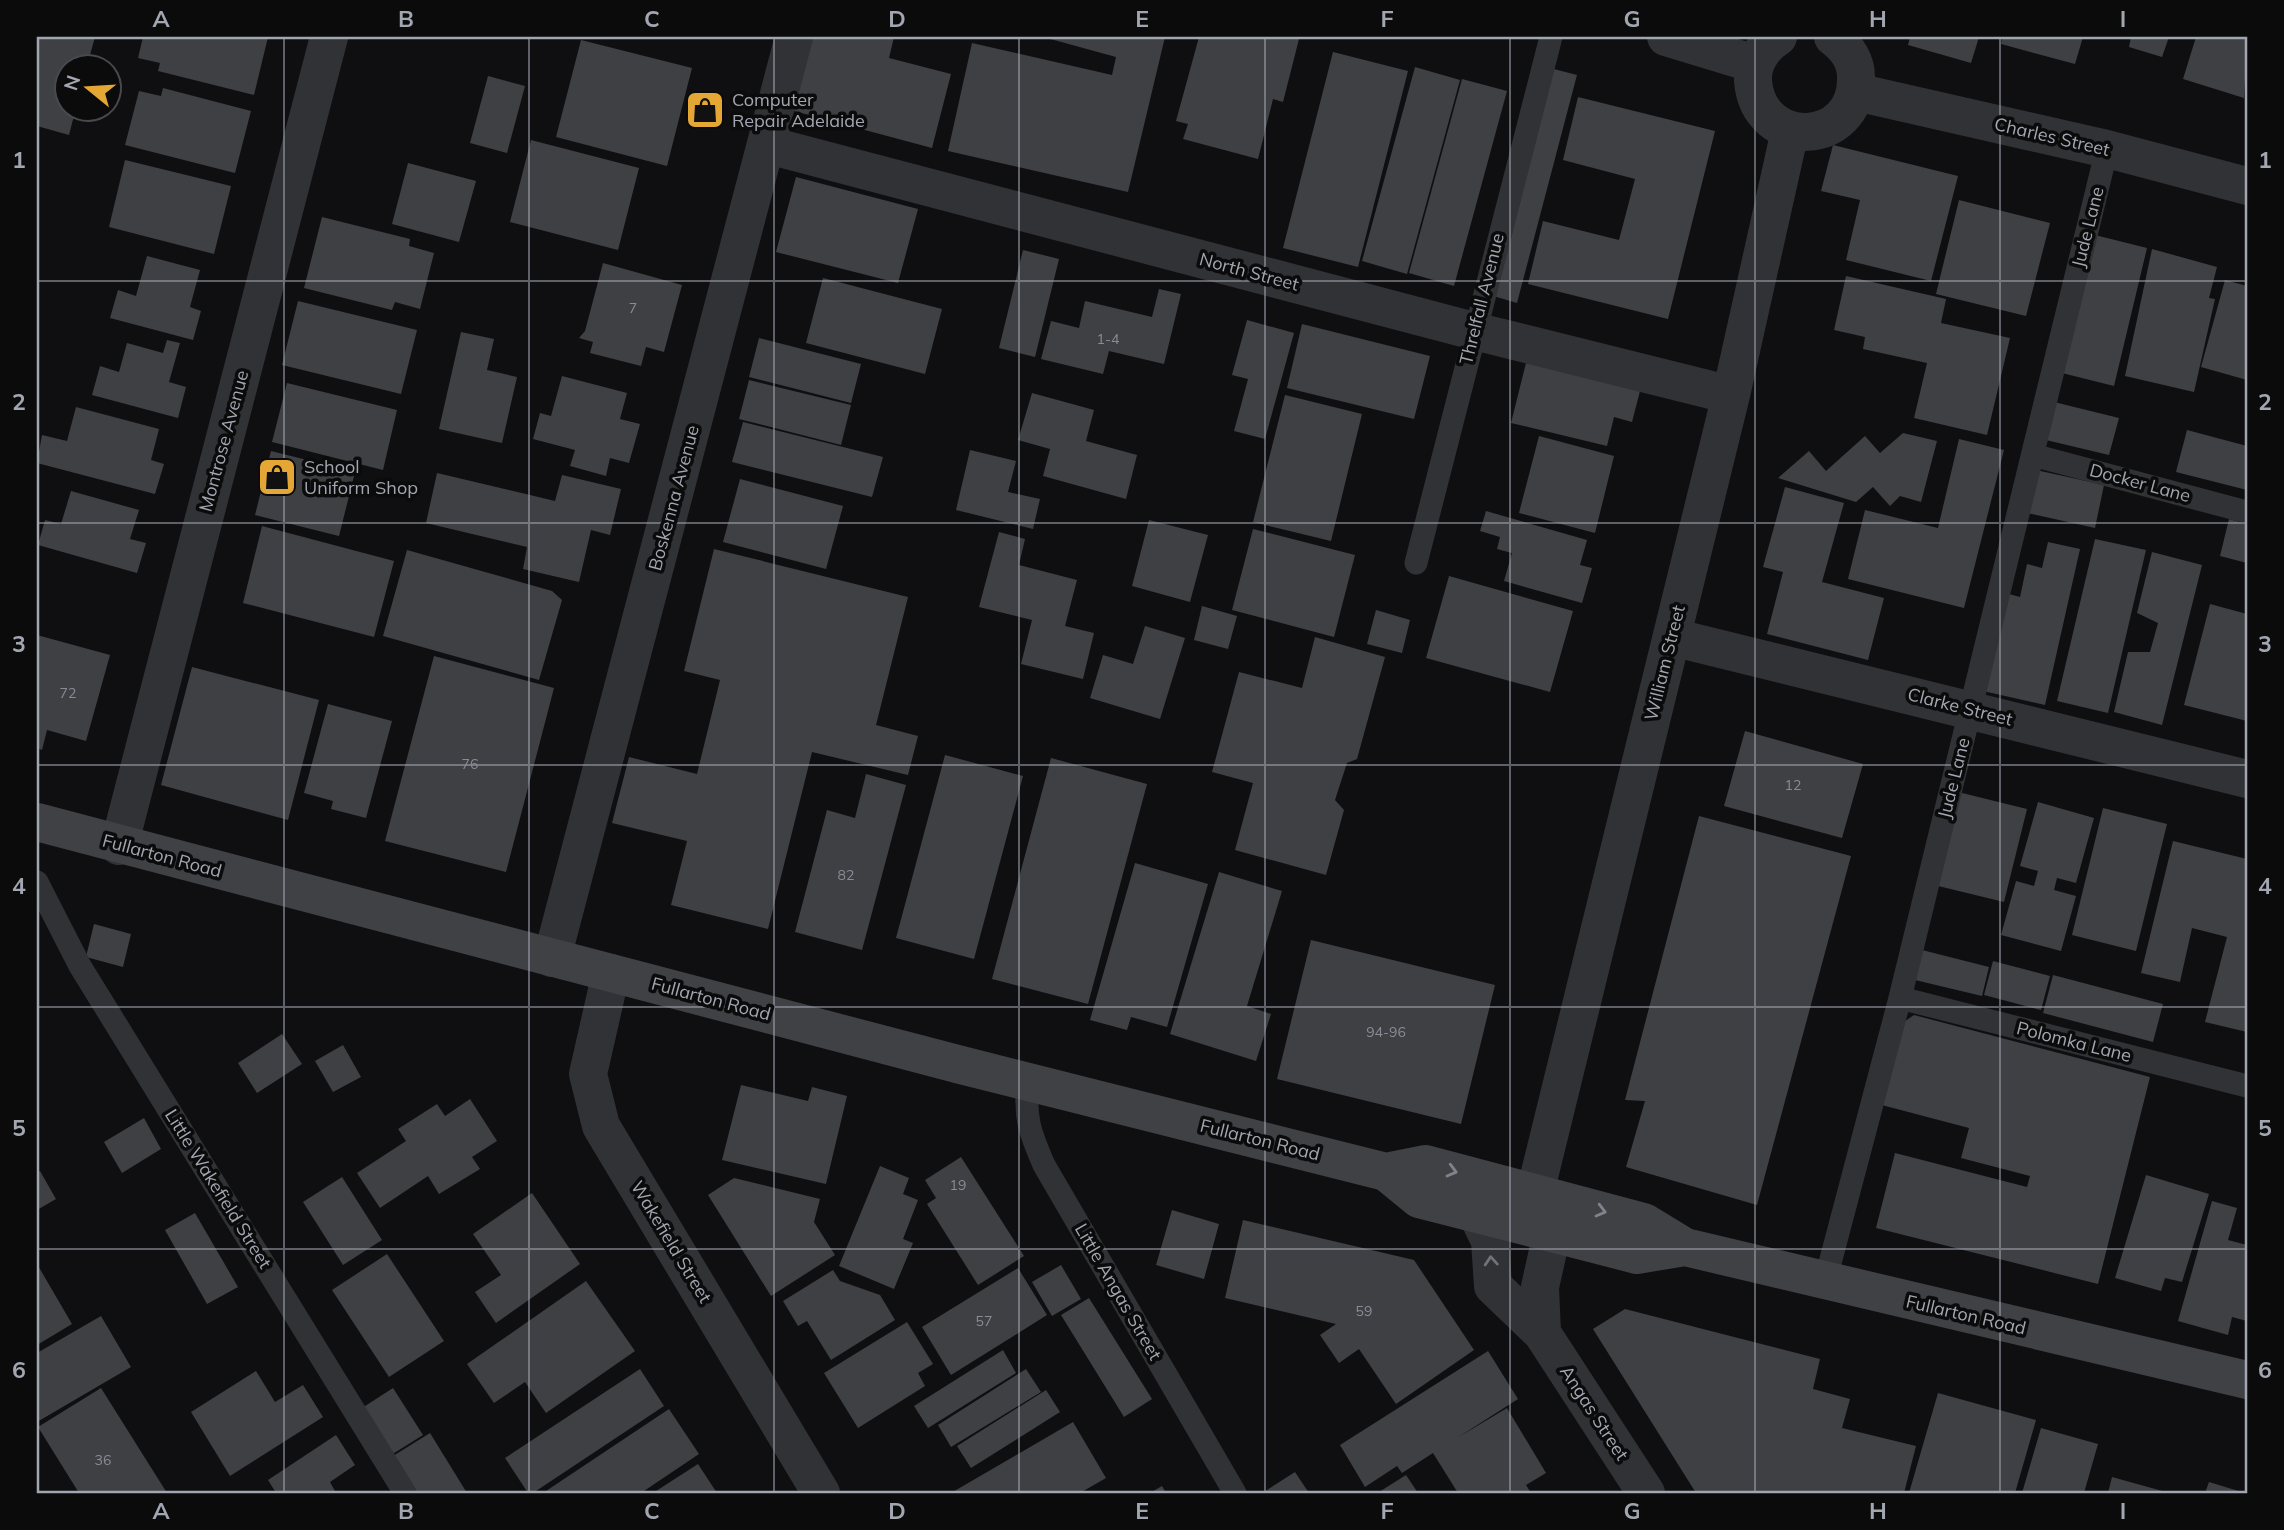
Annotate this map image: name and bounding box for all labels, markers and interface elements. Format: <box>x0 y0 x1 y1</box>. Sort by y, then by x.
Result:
text: A <box>152 4 170 33</box>
text: B <box>398 4 414 33</box>
text: C <box>644 4 660 33</box>
text: D <box>888 4 906 33</box>
text: E <box>1135 4 1149 33</box>
text: F <box>1380 4 1394 33</box>
text: G <box>1623 4 1641 33</box>
text: H <box>1869 4 1887 33</box>
text: I <box>2120 4 2126 33</box>
north arrow <box>52 52 122 122</box>
text: N <box>58 72 85 93</box>
place label: Computer Repair Adelaide <box>732 88 865 132</box>
shop icon: Computer Repair Adelaide <box>684 89 726 131</box>
street label: Charles Street <box>1992 112 2112 161</box>
text: 1 <box>12 145 26 174</box>
text: 1 <box>2258 145 2272 174</box>
street label: Jude Lane <box>2066 184 2109 270</box>
street label: Threlfall Avenue <box>1454 231 1509 367</box>
street label: North Street <box>1197 247 1301 296</box>
house number: 7 <box>629 299 637 317</box>
house number: 1-4 <box>1097 330 1120 348</box>
street label: Montrose Avenue <box>194 368 253 514</box>
text: 2 <box>12 387 26 416</box>
text: 2 <box>2258 387 2272 416</box>
street label: Boskenna Avenue <box>643 423 704 573</box>
place label: School Uniform Shop <box>304 455 418 499</box>
shop icon: School Uniform Shop <box>256 456 298 498</box>
street label: Docker Lane <box>2087 458 2193 507</box>
street label: William Street <box>1639 603 1690 723</box>
text: 3 <box>12 629 26 658</box>
text: 3 <box>2258 629 2272 658</box>
street label: Clarke Street <box>1905 682 2015 731</box>
house number: 72 <box>60 684 76 702</box>
street label: Jude Lane <box>1932 735 1975 821</box>
house number: 76 <box>462 755 478 773</box>
house number: 12 <box>1785 776 1801 794</box>
street label: Fullarton Road <box>100 829 224 882</box>
house number: 82 <box>838 866 854 884</box>
text: 4 <box>12 871 26 900</box>
text: 4 <box>2258 871 2272 900</box>
street label: Fullarton Road <box>649 972 773 1025</box>
street label: Polomka Lane <box>2014 1016 2134 1067</box>
house number: 94-96 <box>1366 1023 1406 1041</box>
street label: Little Wakefield Street <box>160 1105 277 1273</box>
text: 5 <box>12 1113 26 1142</box>
text: 5 <box>2258 1113 2272 1142</box>
street label: Fullarton Road <box>1198 1114 1322 1165</box>
one-way arrow <box>1446 1163 1458 1177</box>
house number: 19 <box>950 1176 966 1194</box>
street label: Wakefield Street <box>626 1177 717 1307</box>
one-way arrow <box>1595 1203 1607 1217</box>
street label: Little Angas Street <box>1070 1219 1167 1364</box>
one-way arrow <box>1484 1255 1499 1266</box>
street label: Fullarton Road <box>1904 1290 2028 1340</box>
house number: 59 <box>1356 1302 1372 1320</box>
house number: 57 <box>976 1312 992 1330</box>
text: 6 <box>12 1355 26 1384</box>
text: 6 <box>2258 1355 2272 1384</box>
street label: Angas Street <box>1555 1361 1634 1465</box>
house number: 36 <box>95 1451 111 1469</box>
text: A <box>152 1496 170 1525</box>
text: B <box>398 1496 414 1525</box>
text: C <box>644 1496 660 1525</box>
text: D <box>888 1496 906 1525</box>
text: E <box>1135 1496 1149 1525</box>
text: F <box>1380 1496 1394 1525</box>
text: G <box>1623 1496 1641 1525</box>
text: H <box>1869 1496 1887 1525</box>
text: I <box>2120 1496 2126 1525</box>

